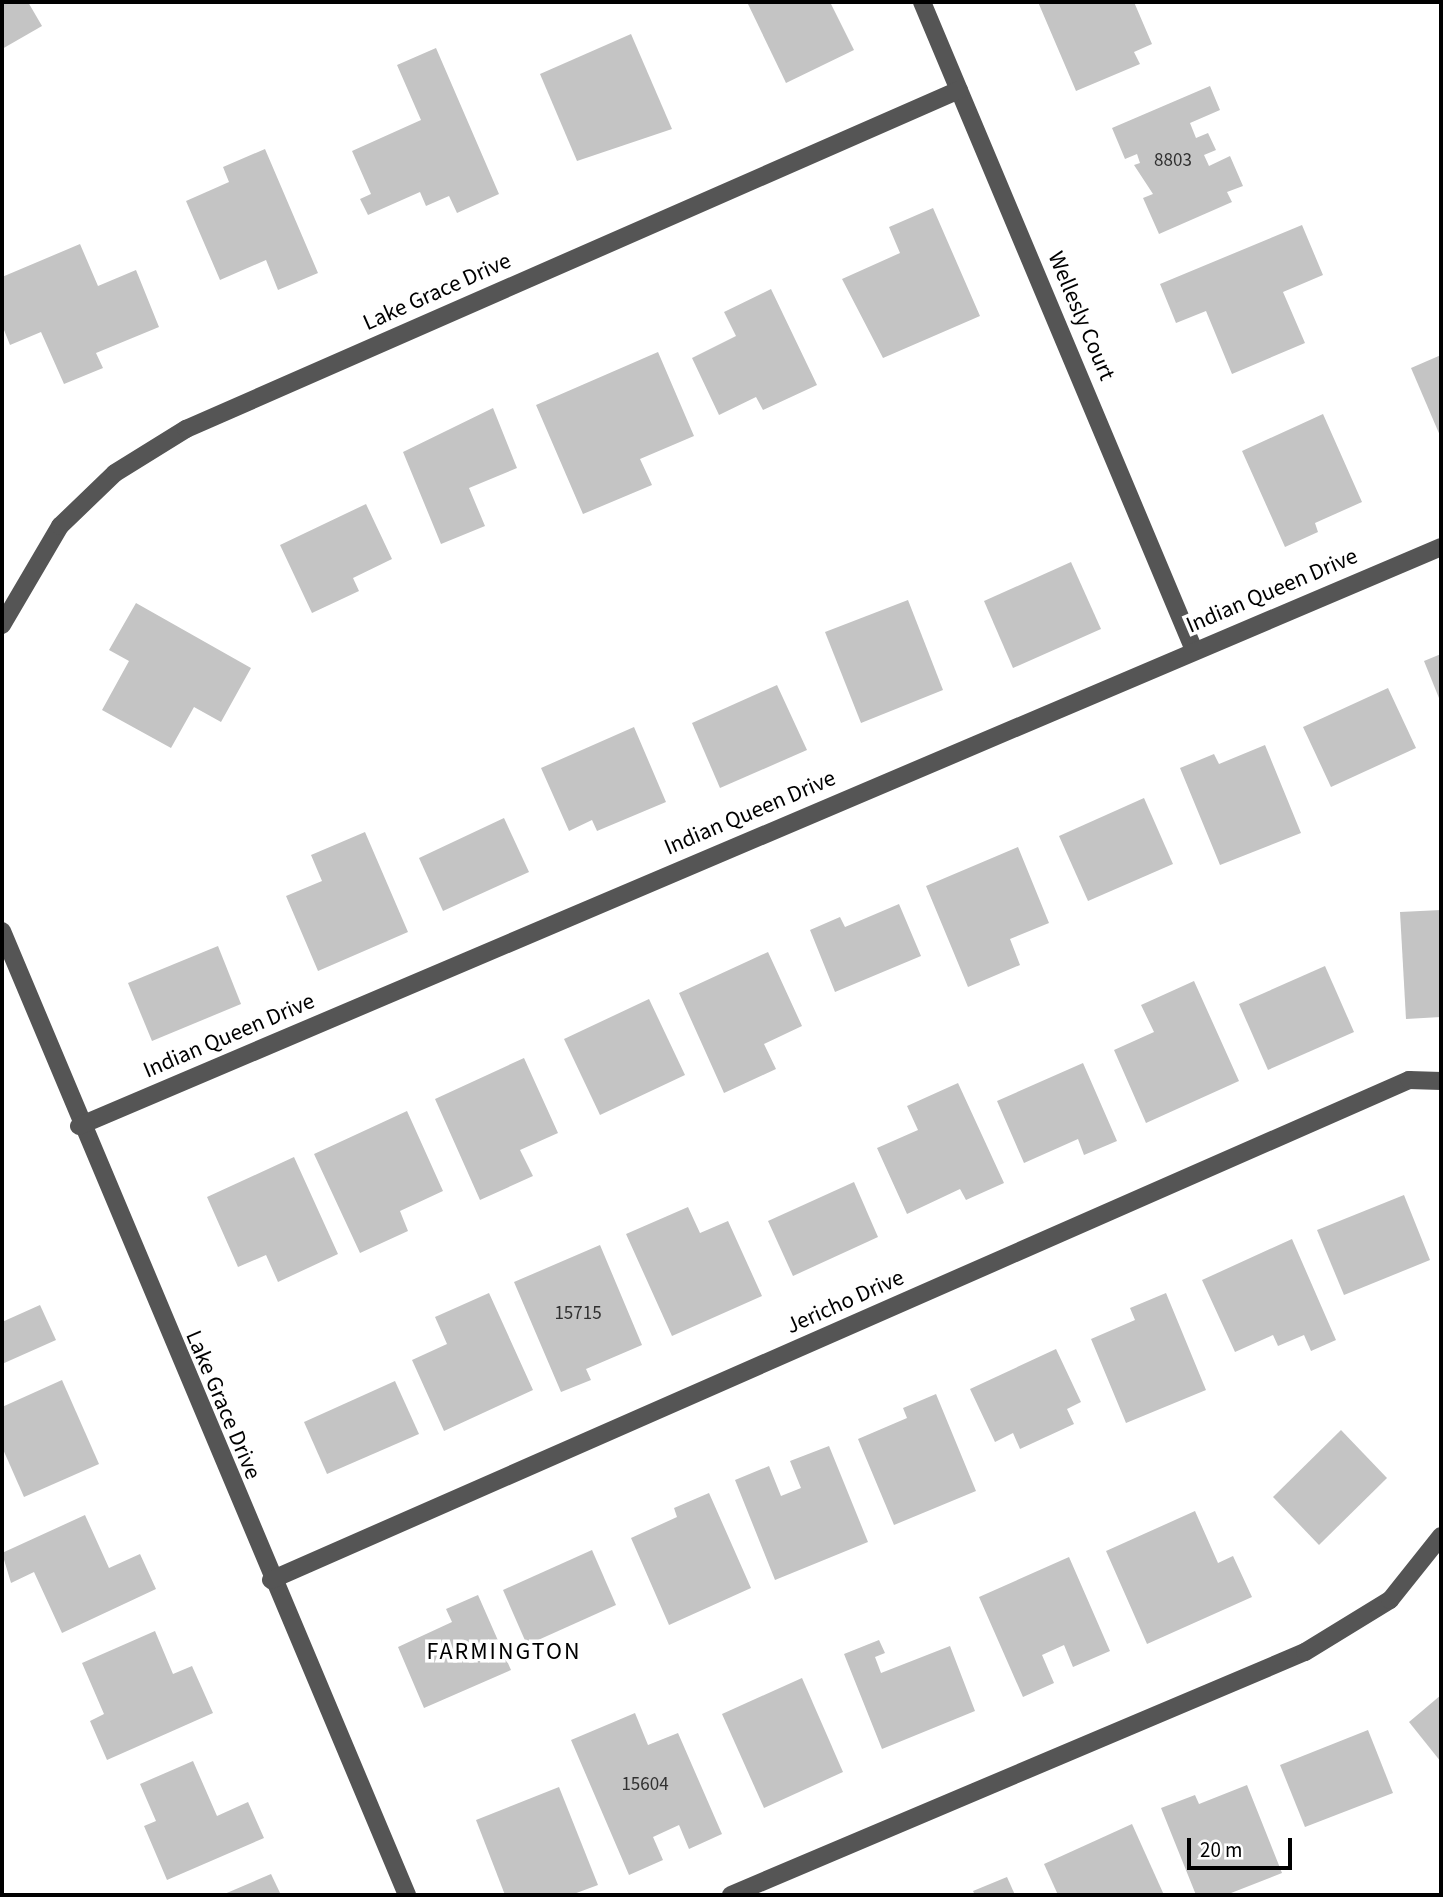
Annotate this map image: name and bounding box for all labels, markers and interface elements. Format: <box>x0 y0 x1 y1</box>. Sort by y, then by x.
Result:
house number: 8803 <box>1154 150 1192 172</box>
street label: Lake Grace Drive <box>359 247 515 337</box>
street label: Wellesly Court <box>1041 247 1121 385</box>
street label: Indian Queen Drive <box>1182 542 1362 640</box>
street label: Indian Queen Drive <box>660 764 840 862</box>
street label: Indian Queen Drive <box>139 987 319 1085</box>
street label: Jericho Drive <box>782 1264 908 1340</box>
house number: 15715 <box>554 1303 602 1325</box>
street label: Lake Grace Drive <box>179 1327 267 1483</box>
district label: FARMINGTON <box>428 1638 580 1666</box>
house number: 15604 <box>621 1774 669 1796</box>
scale bar <box>1191 1824 1296 1868</box>
text: 20 m <box>1200 1835 1242 1865</box>

